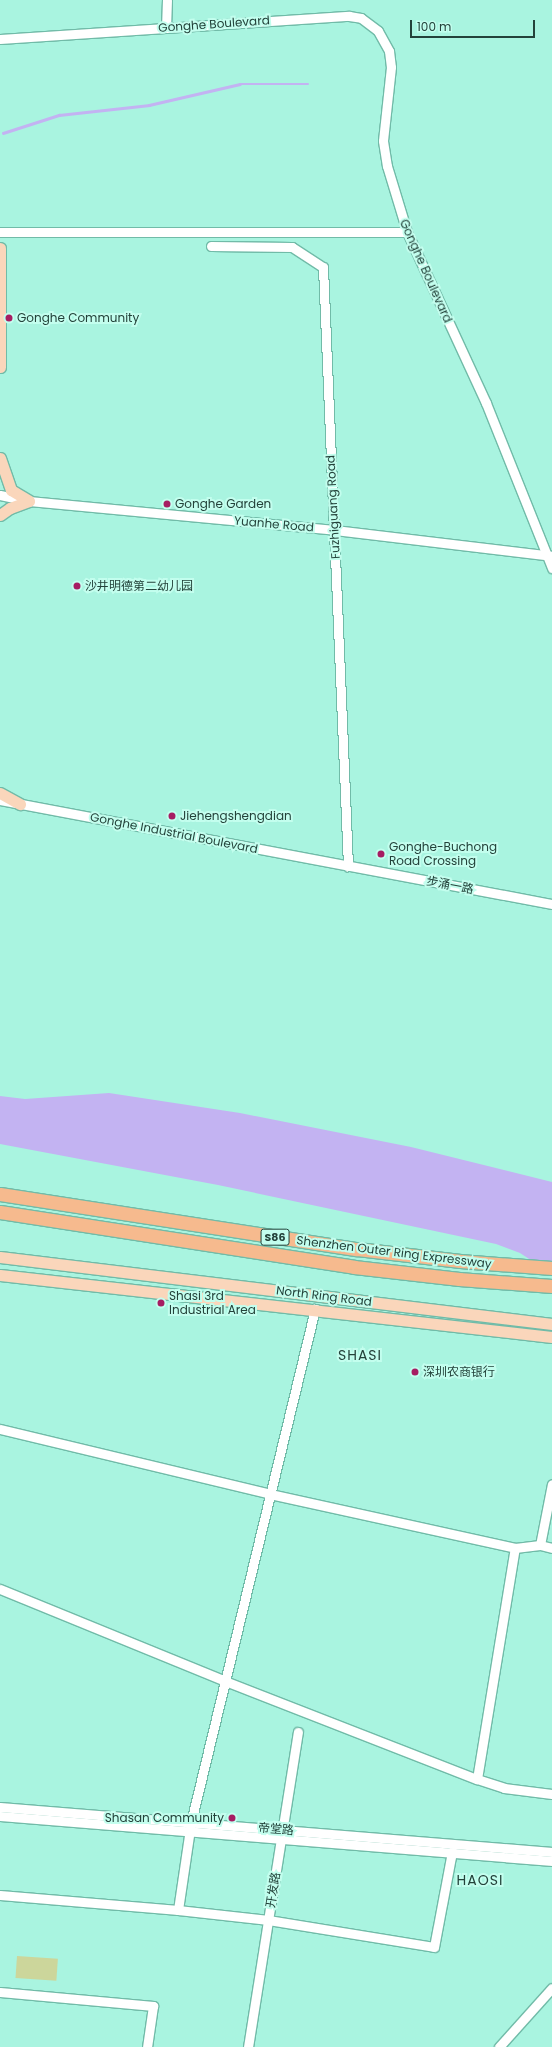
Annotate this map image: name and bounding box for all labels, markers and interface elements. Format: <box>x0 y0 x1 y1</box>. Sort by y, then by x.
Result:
scale bar <box>412 12 537 38</box>
street label: Gonghe Boulevard <box>158 13 270 35</box>
text: 100 m <box>417 18 451 35</box>
street label: Gonghe Boulevard <box>397 217 455 325</box>
place label: Gonghe Community <box>17 311 139 325</box>
marker: Gonghe Community <box>4 313 14 323</box>
street label: Fuzhiguang Road <box>323 455 343 559</box>
place label: Gonghe Garden <box>175 497 271 511</box>
marker: Gonghe Garden <box>162 499 172 509</box>
street label: Yuanhe Road <box>234 513 314 535</box>
place label: 沙井明德第二幼儿园 <box>85 579 193 593</box>
marker: 沙井明德第二幼儿园 <box>72 581 82 591</box>
place label: Jiehengshengdian <box>180 809 292 823</box>
street label: Gonghe Industrial Boulevard <box>89 810 259 856</box>
marker: Jiehengshengdian <box>167 811 177 821</box>
place label: Gonghe-Buchong Road Crossing <box>389 840 497 868</box>
marker: Gonghe-Buchong Road Crossing <box>376 849 386 859</box>
street label: 步涌一路 <box>425 873 475 897</box>
road number: S86 <box>260 1228 290 1246</box>
street label: Shenzhen Outer Ring Expressway <box>296 1233 492 1271</box>
street label: North Ring Road <box>275 1283 373 1309</box>
place label: Shasi 3rd Industrial Area <box>169 1289 256 1317</box>
marker: Shasi 3rd Industrial Area <box>156 1298 166 1308</box>
district label: SHASI <box>338 1347 382 1363</box>
place label: 深圳农商银行 <box>423 1365 495 1379</box>
marker: 深圳农商银行 <box>410 1367 420 1377</box>
place label: Shasan Community <box>105 1811 224 1825</box>
marker: Shasan Community <box>227 1813 237 1823</box>
street label: 帝堂路 <box>257 1820 295 1838</box>
street label: 开发路 <box>263 1871 283 1909</box>
district label: HAOSI <box>457 1872 503 1888</box>

